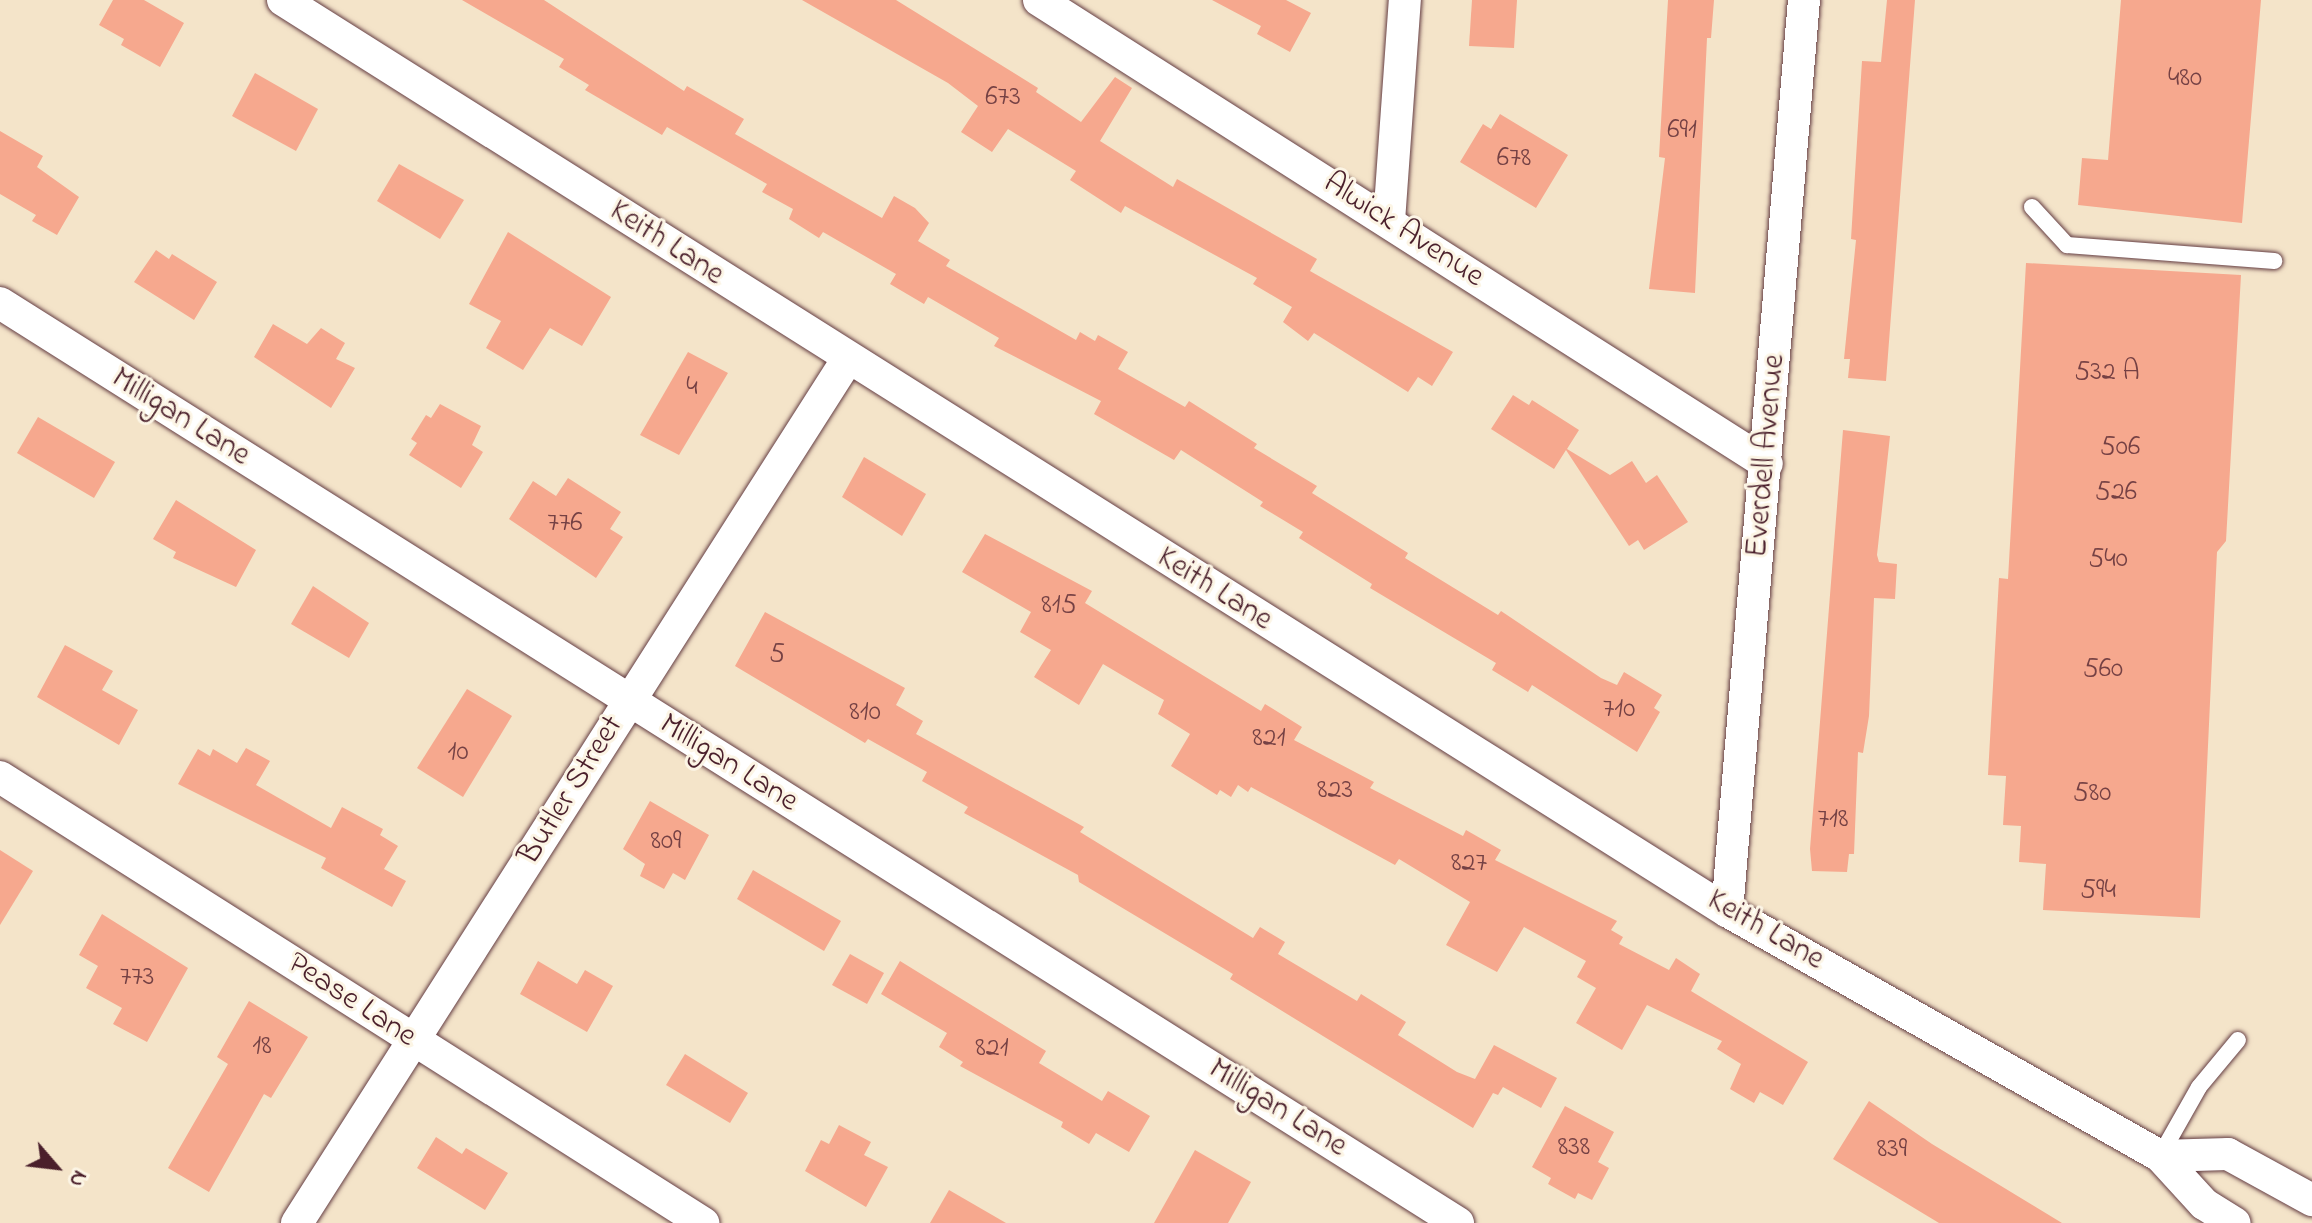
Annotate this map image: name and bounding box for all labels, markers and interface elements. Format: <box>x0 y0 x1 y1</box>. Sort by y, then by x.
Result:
house number: 480 <box>2168 62 2202 96</box>
house number: 673 <box>985 81 1021 115</box>
house number: 691 <box>1667 114 1697 148</box>
house number: 678 <box>1497 142 1531 176</box>
street label: Alwick Avenue <box>1315 165 1491 297</box>
street label: Keith Lane <box>602 193 730 295</box>
street label: Everdell Avenue <box>1739 353 1795 559</box>
house number: 532 A <box>2074 356 2140 390</box>
street label: Milligan Lane <box>104 360 256 476</box>
house number: 4 <box>686 371 698 405</box>
house number: 506 <box>2100 431 2140 465</box>
house number: 526 <box>2095 476 2137 510</box>
house number: 776 <box>547 507 583 541</box>
street label: Keith Lane <box>1149 540 1279 640</box>
house number: 540 <box>2088 543 2128 577</box>
house number: 815 <box>1041 589 1077 623</box>
house number: 5 <box>769 638 785 672</box>
house number: 560 <box>2083 653 2123 687</box>
house number: 710 <box>1603 693 1635 727</box>
house number: 810 <box>849 696 881 730</box>
street label: Milligan Lane <box>652 706 804 822</box>
street label: Butler Street <box>511 709 633 873</box>
house number: 821 <box>1252 722 1286 756</box>
house number: 10 <box>448 736 468 770</box>
house number: 823 <box>1317 774 1353 808</box>
house number: 580 <box>2073 777 2111 811</box>
house number: 718 <box>1818 803 1848 837</box>
house number: 809 <box>650 825 682 859</box>
house number: 827 <box>1451 847 1487 881</box>
house number: 594 <box>2080 874 2116 908</box>
street label: Keith Lane <box>1700 882 1830 980</box>
street label: Pease Lane <box>279 945 423 1057</box>
house number: 773 <box>120 961 154 995</box>
house number: 18 <box>252 1030 272 1064</box>
house number: 821 <box>975 1032 1009 1066</box>
street label: Milligan Lane <box>1201 1051 1353 1167</box>
north arrow <box>16 1127 96 1207</box>
house number: 838 <box>1558 1131 1590 1165</box>
house number: 839 <box>1877 1133 1907 1167</box>
text: N <box>60 1164 95 1192</box>

